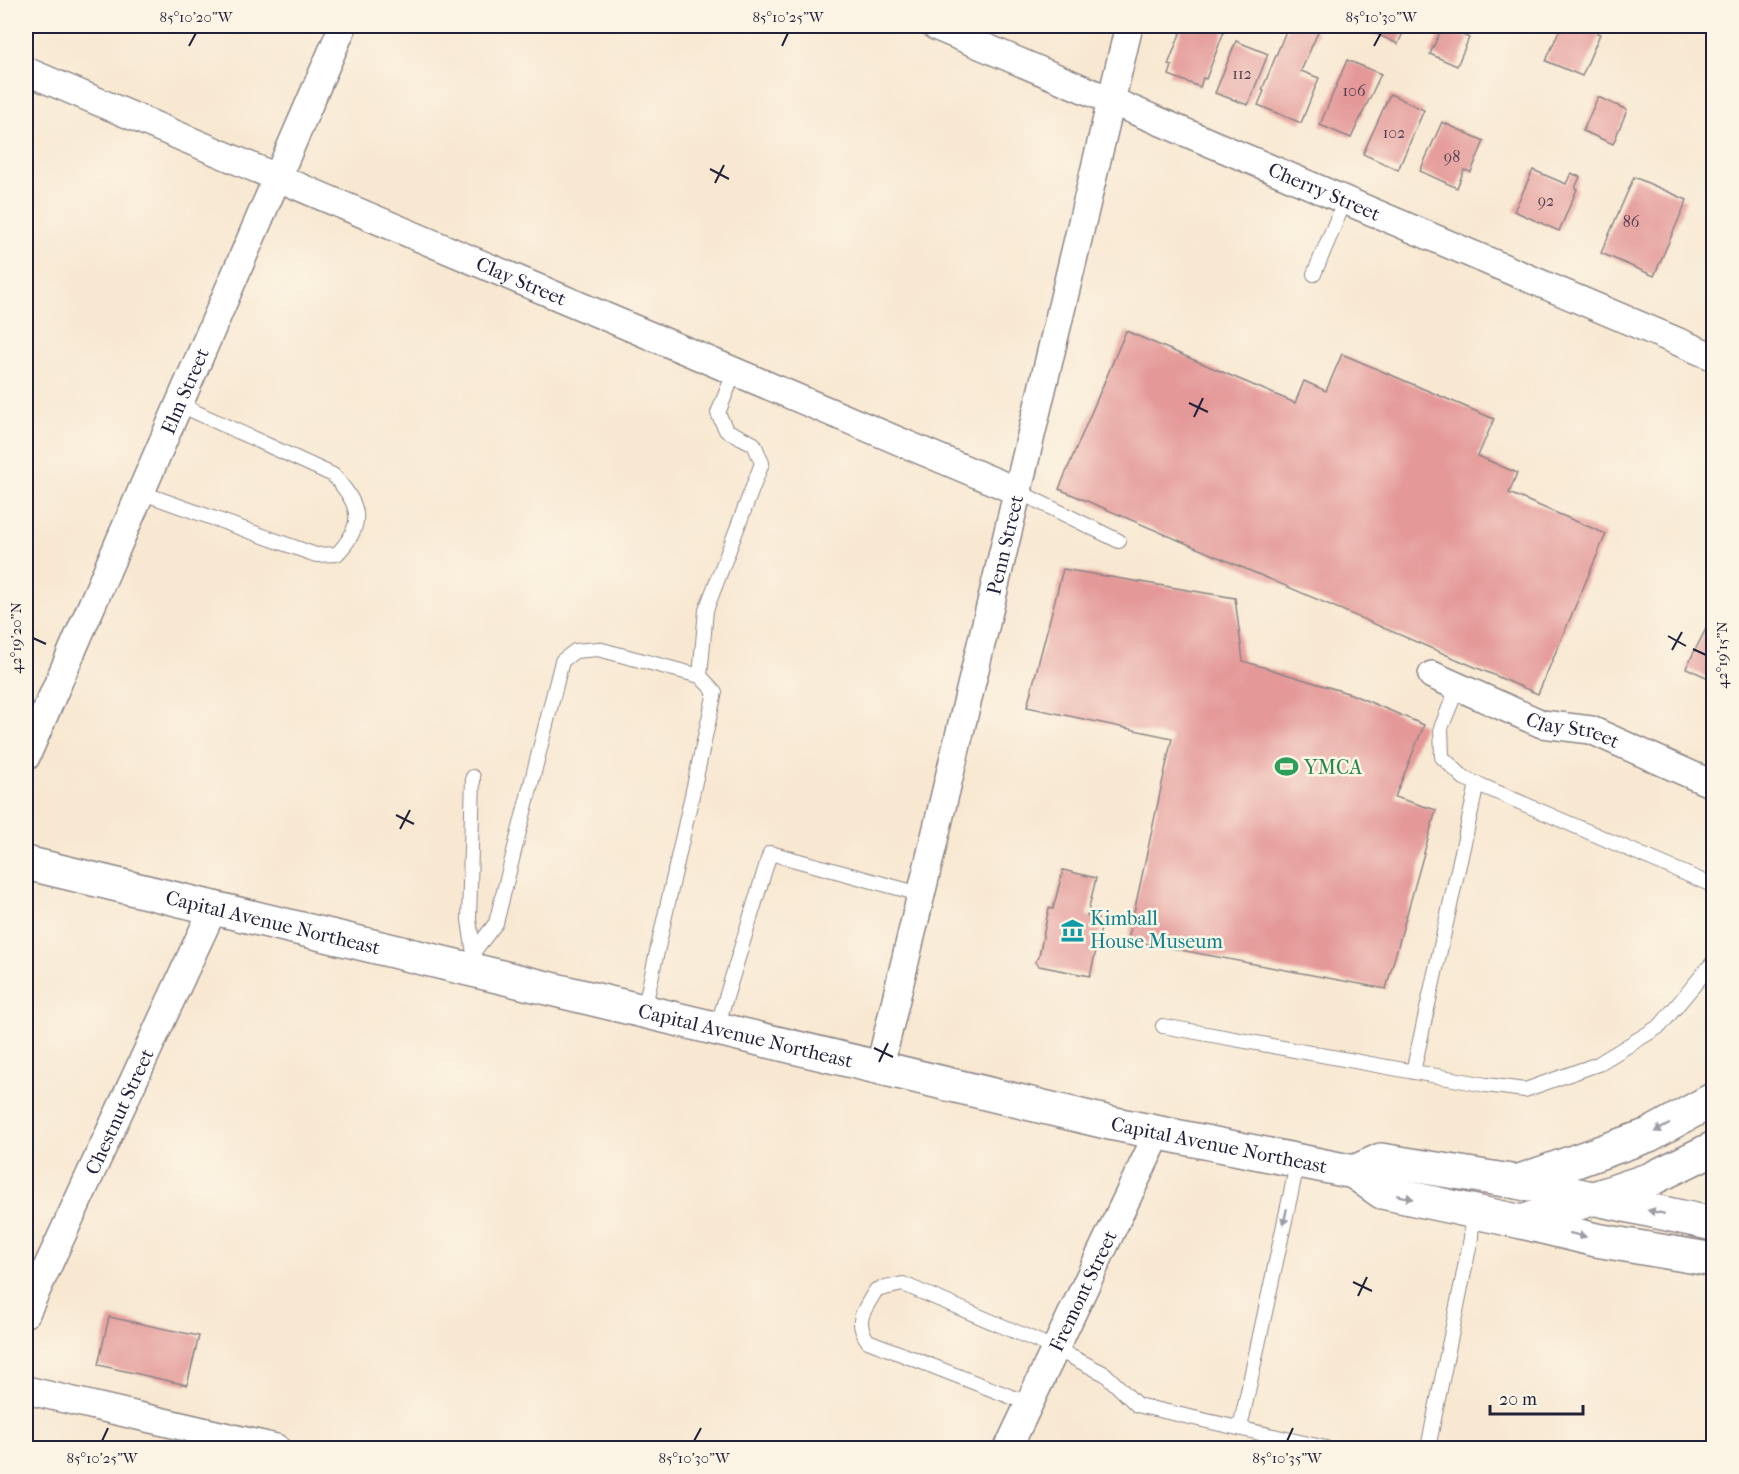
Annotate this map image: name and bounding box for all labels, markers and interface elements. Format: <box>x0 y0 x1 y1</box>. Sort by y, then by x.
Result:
text: 85°10'20"W <box>160 8 234 26</box>
text: 85°10'25"W <box>753 8 825 26</box>
text: 85°10'30"W <box>1345 8 1418 26</box>
house number: 112 <box>1232 64 1252 83</box>
house number: 106 <box>1342 81 1366 100</box>
house number: 102 <box>1383 123 1405 142</box>
house number: 98 <box>1444 147 1460 166</box>
street label: Cherry Street <box>1265 158 1384 226</box>
house number: 92 <box>1538 191 1554 210</box>
house number: 86 <box>1623 212 1640 231</box>
street label: Clay Street <box>473 252 570 311</box>
street label: Elm Street <box>156 345 214 438</box>
street label: Penn Street <box>982 493 1028 597</box>
text: 42°19'20"N <box>7 602 25 674</box>
text: 42°19'15"N <box>1713 621 1731 689</box>
street label: Clay Street <box>1522 707 1623 753</box>
sports icon: YMCA <box>1273 754 1299 780</box>
place label: YMCA <box>1303 756 1363 779</box>
street label: Capital Avenue Northeast <box>163 886 382 960</box>
place label: Kimball House Museum <box>1090 907 1223 953</box>
museum icon: Kimball House Museum <box>1059 917 1085 943</box>
street label: Capital Avenue Northeast <box>636 999 855 1073</box>
street label: Chestnut Street <box>81 1045 159 1178</box>
street label: Capital Avenue Northeast <box>1109 1112 1329 1178</box>
one-way arrow <box>1654 1123 1671 1133</box>
one-way arrow <box>1396 1193 1415 1202</box>
one-way arrow <box>1647 1207 1666 1216</box>
one-way arrow <box>1280 1208 1290 1227</box>
street label: Fremont Street <box>1045 1227 1122 1355</box>
one-way arrow <box>1569 1231 1588 1241</box>
scale bar <box>1490 1378 1583 1416</box>
text: 20 m <box>1499 1389 1537 1410</box>
text: 85°10'25"W <box>67 1449 139 1467</box>
text: 85°10'30"W <box>658 1449 731 1467</box>
text: 85°10'35"W <box>1252 1449 1323 1467</box>

